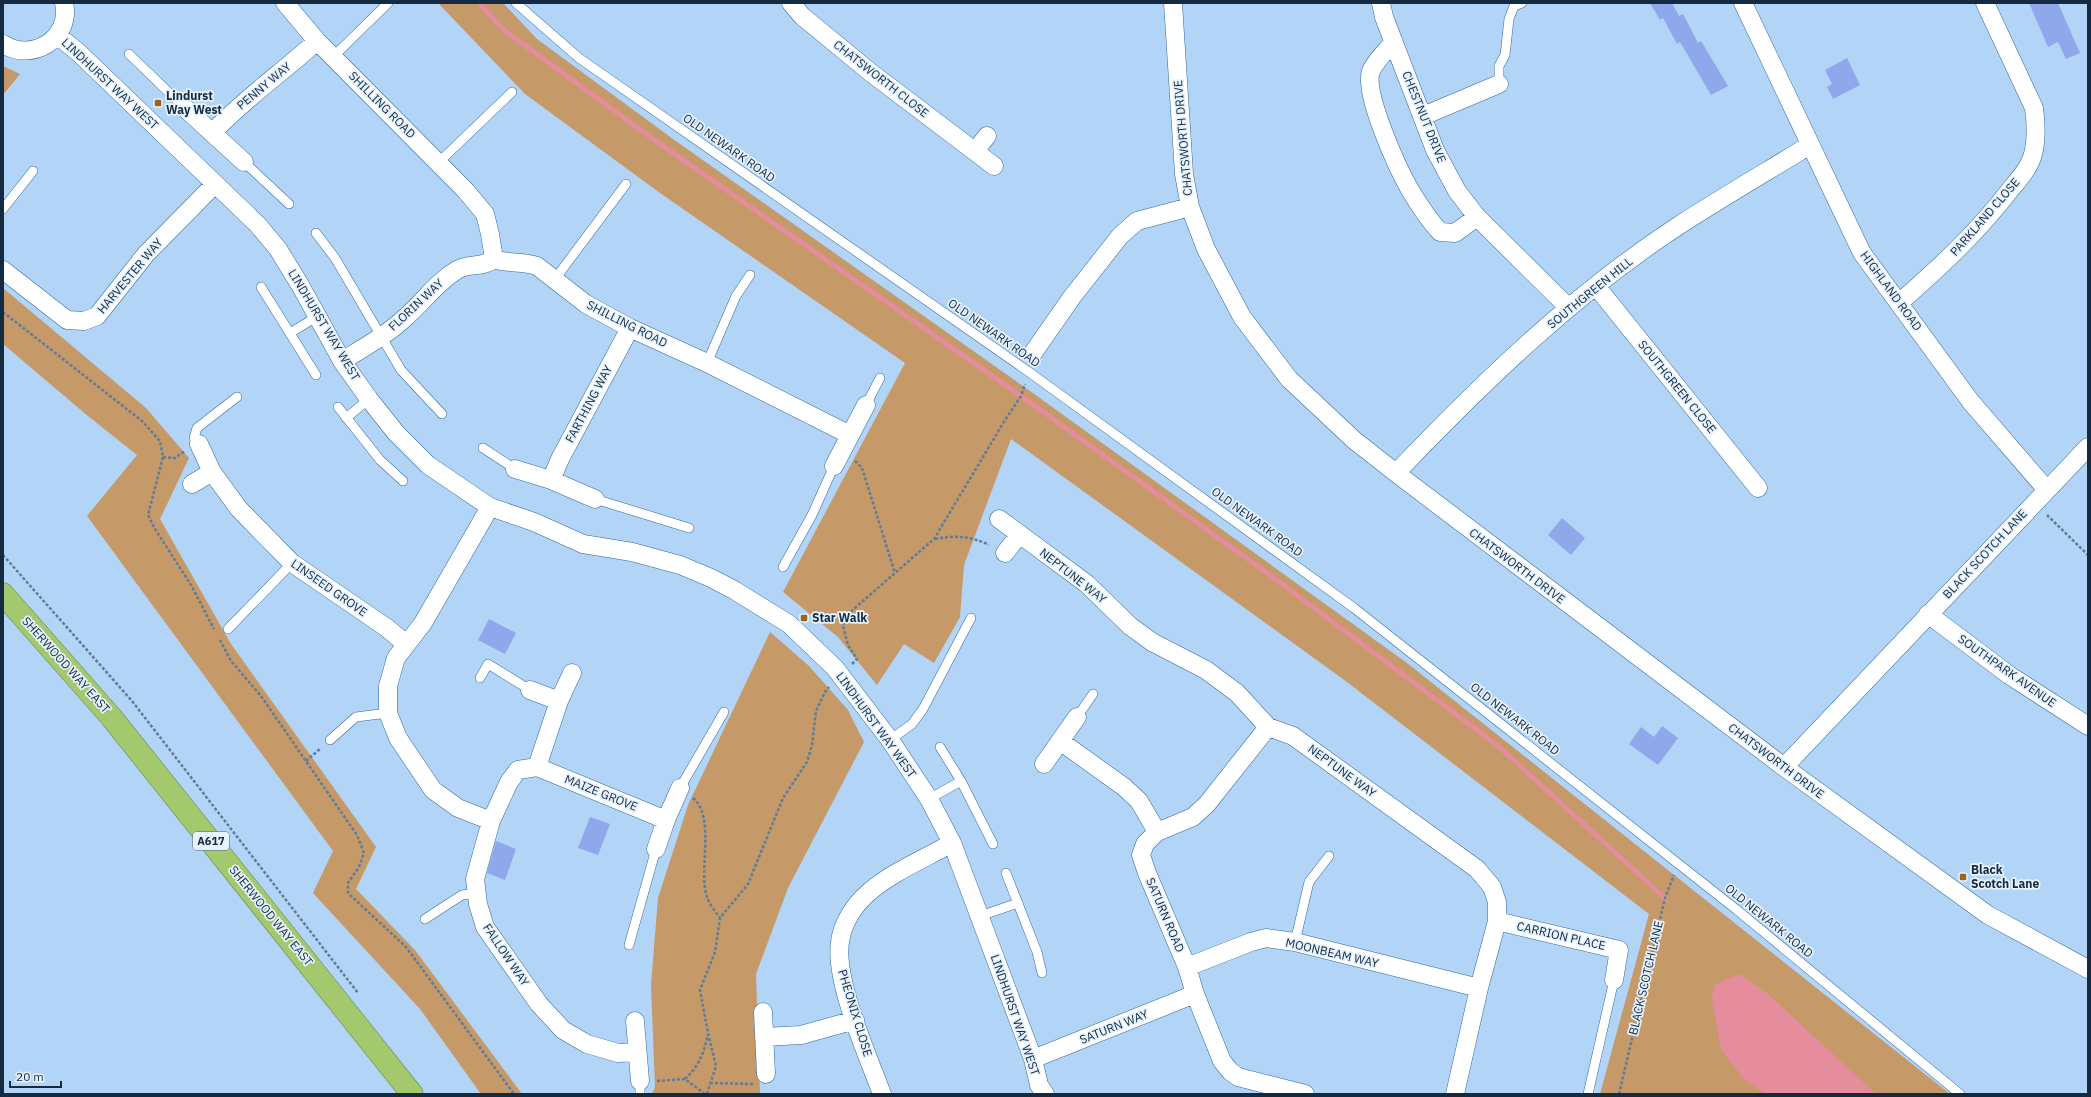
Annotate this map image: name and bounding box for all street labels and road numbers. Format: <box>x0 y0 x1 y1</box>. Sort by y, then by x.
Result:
street label: LINDHURST WAY WEST <box>59 35 162 133</box>
street label: CHATSWORTH CLOSE <box>831 37 932 121</box>
street label: PENNY WAY <box>234 59 294 113</box>
street label: SHILLING ROAD <box>346 68 419 141</box>
street label: CHESTNUT DRIVE <box>1399 69 1450 165</box>
street label: CHATSWORTH DRIVE <box>1170 80 1195 197</box>
street label: OLD NEWARK ROAD <box>680 110 778 185</box>
street label: PARKLAND CLOSE <box>1947 175 2023 259</box>
street label: HARVESTER WAY <box>94 235 166 316</box>
street label: HIGHLAND ROAD <box>1857 248 1925 334</box>
street label: SOUTHGREEN HILL <box>1544 254 1635 332</box>
street label: LINDHURST WAY WEST <box>285 266 364 383</box>
street label: FLORIN WAY <box>385 275 446 334</box>
street label: OLD NEWARK ROAD <box>945 295 1043 370</box>
street label: SHILLING ROAD <box>584 297 670 350</box>
street label: SOUTHGREEN CLOSE <box>1635 337 1720 436</box>
street label: FARTHING WAY <box>562 362 615 445</box>
street label: OLD NEWARK ROAD <box>1209 484 1306 560</box>
street label: BLACK SCOTCH LANE <box>1939 506 2030 601</box>
street label: CHATSWORTH DRIVE <box>1466 525 1568 607</box>
street label: NEPTUNE WAY <box>1037 545 1110 606</box>
street label: LINSEED GROVE <box>288 556 370 619</box>
street label: SHERWOOD WAY EAST <box>19 613 114 716</box>
street label: SOUTHPARK AVENUE <box>1955 631 2059 710</box>
street label: LINDHURST WAY WEST <box>833 669 920 781</box>
street label: OLD NEWARK ROAD <box>1468 679 1563 758</box>
street label: CHATSWORTH DRIVE <box>1725 720 1827 802</box>
street label: NEPTUNE WAY <box>1305 741 1379 800</box>
street label: MAIZE GROVE <box>562 771 640 814</box>
road number: A617 <box>193 832 229 850</box>
street label: SHERWOOD WAY EAST <box>226 863 317 969</box>
street label: SATURN ROAD <box>1143 875 1188 954</box>
street label: OLD NEWARK ROAD <box>1722 880 1816 961</box>
street label: CARRION PLACE <box>1515 918 1607 953</box>
street label: BLACK SCOTCH LANE <box>1625 919 1666 1036</box>
street label: FALLOW WAY <box>480 921 533 989</box>
street label: MOONBEAM WAY <box>1284 935 1380 971</box>
street label: LINDHURST WAY WEST <box>988 952 1043 1078</box>
street label: PHEONIX CLOSE <box>835 967 876 1058</box>
street label: SATURN WAY <box>1077 1006 1150 1047</box>

